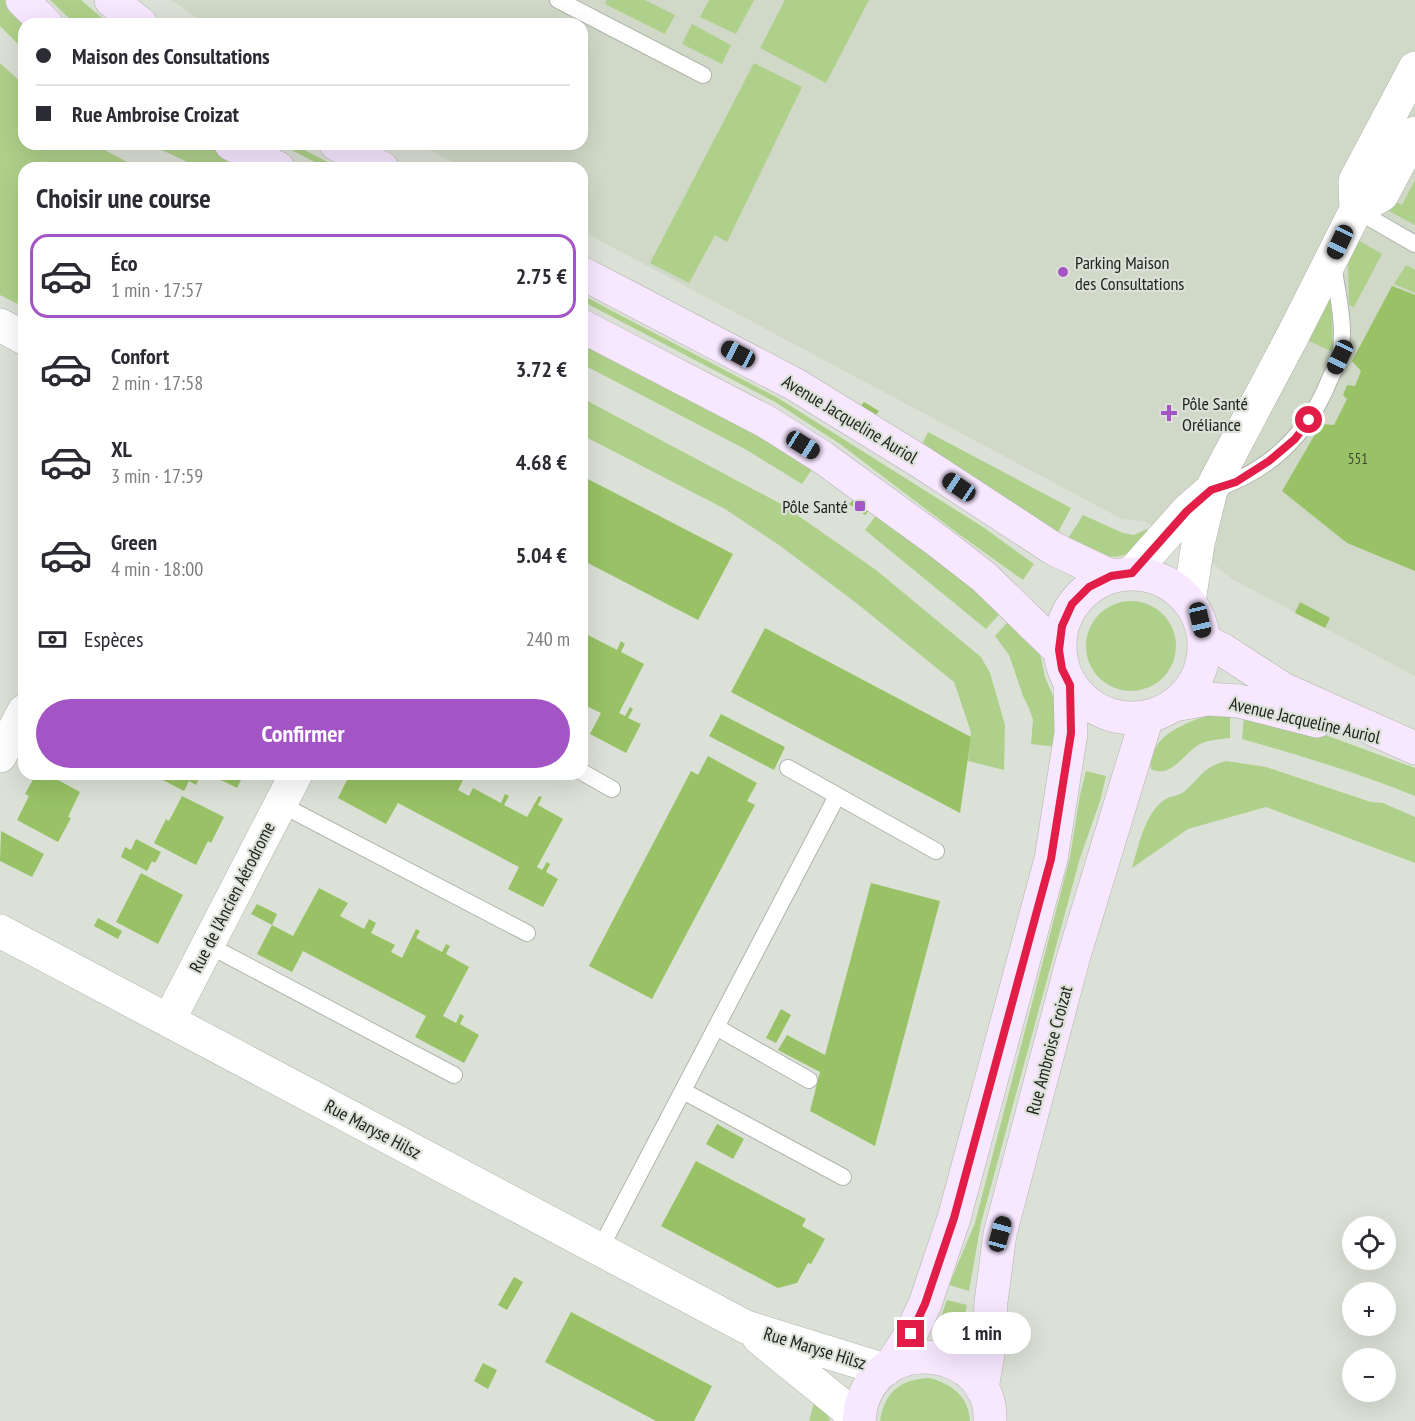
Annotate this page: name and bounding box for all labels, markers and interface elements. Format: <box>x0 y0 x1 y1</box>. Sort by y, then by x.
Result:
text: Maison des Consultations <box>72 42 270 70</box>
text: Rue Ambroise Croizat <box>72 100 239 128</box>
text: Choisir une course <box>36 181 211 215</box>
car <box>1324 222 1356 262</box>
icon: car <box>39 249 93 303</box>
text: Éco <box>111 249 138 277</box>
place label: Parking Maison des Consultations <box>1075 251 1184 295</box>
text: 2.75 € <box>516 262 567 290</box>
marker: Parking Maison des Consultations <box>1056 265 1070 279</box>
text: 1 min · 17:57 <box>111 277 203 303</box>
car <box>1324 337 1356 377</box>
car <box>718 338 758 370</box>
icon: car <box>39 342 93 396</box>
text: Confort <box>111 342 169 370</box>
text: 3.72 € <box>516 355 567 383</box>
text: 2 min · 17:58 <box>111 370 203 396</box>
street label: Avenue Jacqueline Auriol <box>778 370 923 469</box>
place label: Pôle Santé Oréliance <box>1182 392 1248 436</box>
marker: Pôle Santé Oréliance <box>1160 404 1178 422</box>
route start <box>1295 406 1322 433</box>
car <box>783 428 823 462</box>
icon: car <box>39 435 93 489</box>
text: XL <box>111 435 132 463</box>
text: 4.68 € <box>516 448 567 476</box>
house number: 551 <box>1348 449 1368 468</box>
text: 3 min · 17:59 <box>111 463 203 489</box>
car <box>939 469 979 505</box>
place label: Pôle Santé <box>782 495 848 518</box>
marker: Pôle Santé <box>853 499 867 513</box>
icon: car <box>39 528 93 582</box>
text: Green <box>111 528 157 556</box>
text: 5.04 € <box>516 541 567 569</box>
text: 4 min · 18:00 <box>111 556 203 582</box>
car <box>1187 600 1213 640</box>
icon: cash <box>36 623 69 656</box>
text: Espèces <box>84 625 143 653</box>
text: 240 m <box>526 626 570 652</box>
street label: Avenue Jacqueline Auriol <box>1227 691 1383 749</box>
button: Confirmer <box>36 699 570 768</box>
street label: Rue de l'Ancien Aérodrome <box>184 818 280 976</box>
street label: Rue Ambroise Croizat <box>1021 983 1077 1117</box>
street label: Rue Maryse Hilsz <box>321 1094 425 1164</box>
car <box>987 1214 1013 1254</box>
map controls <box>1342 1216 1396 1402</box>
button: locate <box>1342 1216 1396 1270</box>
button: + <box>1342 1282 1396 1336</box>
callout: 1 min <box>932 1313 1031 1355</box>
route end <box>897 1320 924 1347</box>
text: 1 min <box>961 1320 1002 1346</box>
street label: Rue Maryse Hilsz <box>761 1322 869 1374</box>
button: − <box>1342 1348 1396 1402</box>

